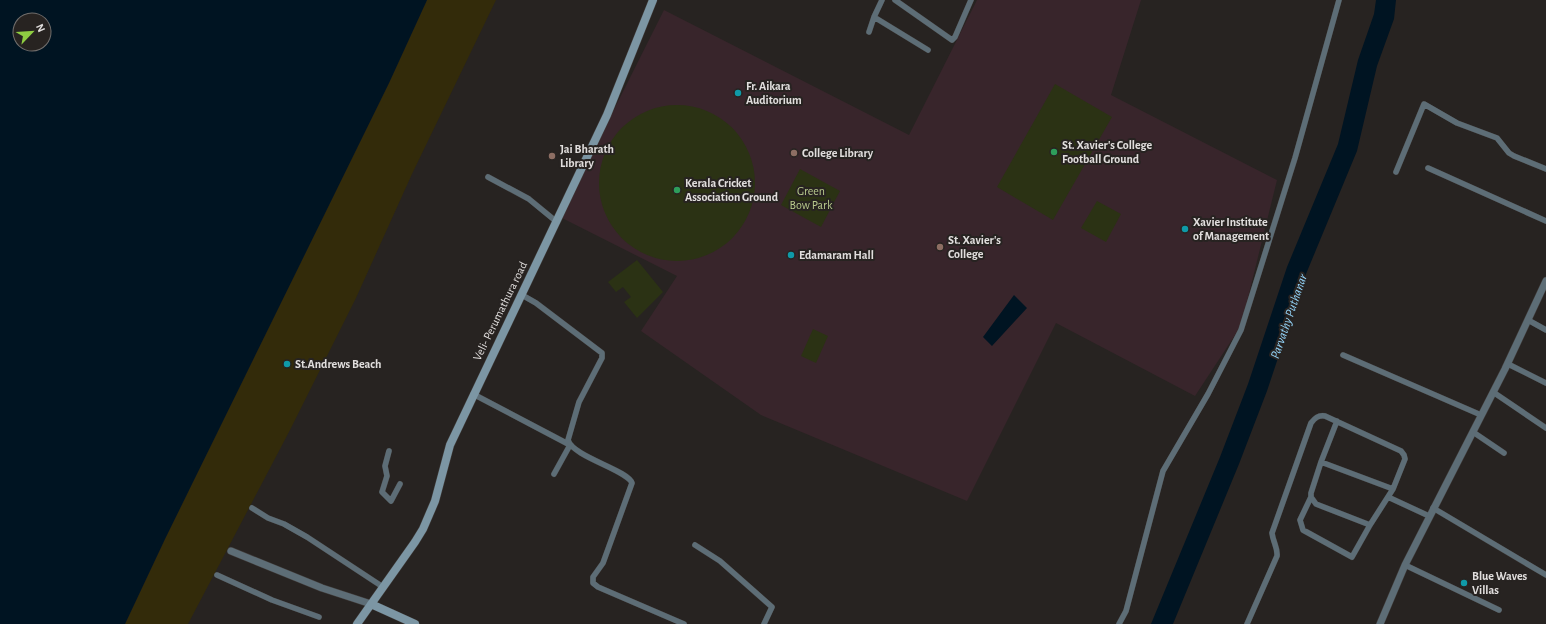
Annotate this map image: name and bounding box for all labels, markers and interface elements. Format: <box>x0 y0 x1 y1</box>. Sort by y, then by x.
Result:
north arrow <box>12 12 52 52</box>
text: N <box>34 22 47 34</box>
place label: Fr. Aikara Auditorium <box>746 80 802 106</box>
marker: Fr. Aikara Auditorium <box>733 88 743 98</box>
place label: St. Xavier's College Football Ground <box>1062 139 1153 165</box>
place label: Jai Bharath Library <box>560 143 614 170</box>
place label: College Library <box>802 147 874 160</box>
marker: St. Xavier's College Football Ground <box>1049 147 1059 157</box>
marker: College Library <box>789 148 799 158</box>
marker: Jai Bharath Library <box>547 151 557 161</box>
place label: Kerala Cricket Association Ground <box>685 177 779 203</box>
marker: Kerala Cricket Association Ground <box>672 185 682 195</box>
park label: Green Bow Park <box>790 185 833 211</box>
place label: Xavier Institute of Management <box>1193 216 1269 242</box>
marker: Xavier Institute of Management <box>1180 224 1190 234</box>
place label: St. Xavier's College <box>948 234 1001 260</box>
marker: St. Xavier's College <box>935 242 945 252</box>
place label: Edamaram Hall <box>799 249 874 261</box>
marker: Edamaram Hall <box>786 250 796 260</box>
street label: Veli- Perumathura road <box>471 260 529 362</box>
water label: Parvathy Puthanar <box>1269 272 1310 361</box>
place label: St.Andrews Beach <box>295 358 381 370</box>
marker: St.Andrews Beach <box>282 359 292 369</box>
place label: Blue Waves Villas <box>1472 570 1528 596</box>
marker: Blue Waves Villas <box>1459 578 1469 588</box>

